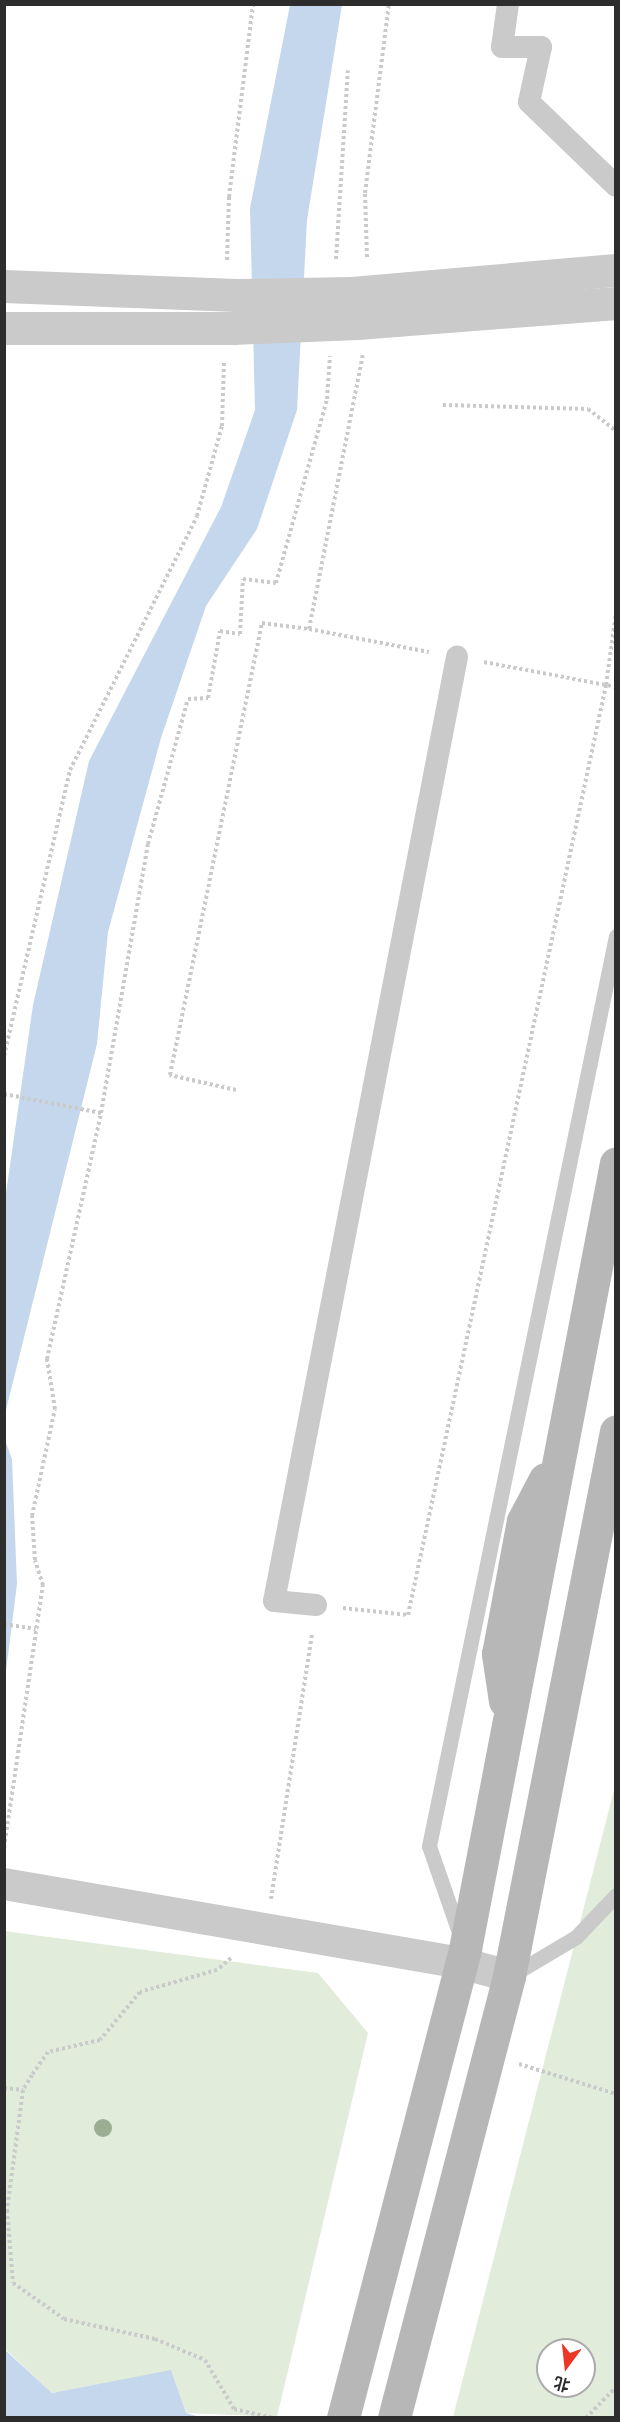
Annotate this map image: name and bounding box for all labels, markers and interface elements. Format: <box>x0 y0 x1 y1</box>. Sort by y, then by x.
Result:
north arrow <box>536 2338 596 2398</box>
text: 北 <box>552 2373 572 2395</box>

